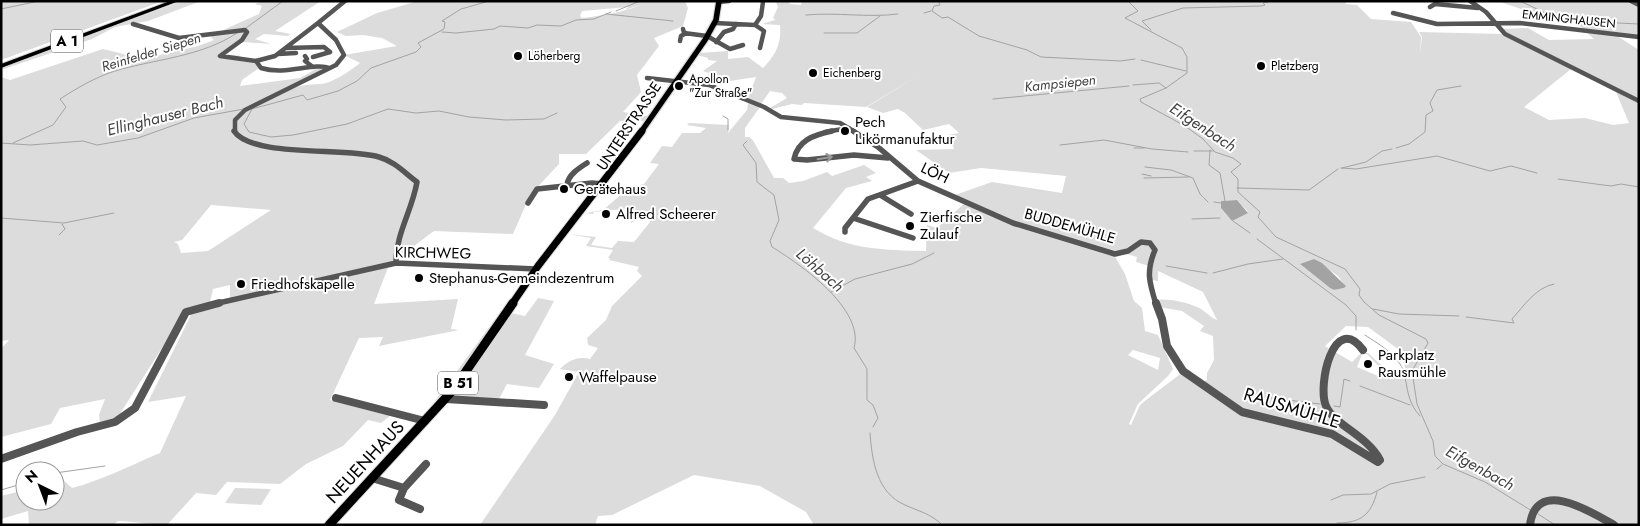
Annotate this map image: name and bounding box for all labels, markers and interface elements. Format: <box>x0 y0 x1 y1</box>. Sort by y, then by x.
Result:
street label: EMMINGHAUSEN <box>1521 5 1617 33</box>
water label: Reinfelder Siepen <box>99 27 203 77</box>
road number: A 1 <box>51 29 83 52</box>
place label: Löherberg <box>528 47 580 65</box>
marker: Löherberg <box>512 50 524 62</box>
place label: Pletzberg <box>1271 57 1319 75</box>
marker: Pletzberg <box>1255 60 1267 72</box>
place label: Eichenberg <box>823 64 881 82</box>
marker: Eichenberg <box>807 67 819 79</box>
water label: Kampsiepen <box>1023 69 1097 97</box>
place label: Apollon "Zur Straße" <box>689 70 752 102</box>
street label: UNTERSTRASSE <box>591 77 667 175</box>
marker: Apollon "Zur Straße" <box>673 80 685 92</box>
water label: Ellinghauser Bach <box>104 90 226 142</box>
water label: Eifgenbach <box>1165 97 1241 157</box>
place label: Pech Likörmanufaktur <box>855 111 956 150</box>
marker: Pech Likörmanufaktur <box>839 125 851 137</box>
one-way arrow <box>817 152 833 162</box>
street label: LÖH <box>917 157 953 189</box>
place label: Gerätehaus <box>574 178 646 200</box>
marker: Gerätehaus <box>558 183 570 195</box>
place label: Alfred Scheerer <box>616 203 717 225</box>
street label: BUDDEMÜHLE <box>1022 203 1118 249</box>
place label: Zierfische Zulauf <box>920 206 982 245</box>
marker: Alfred Scheerer <box>600 208 612 220</box>
marker: Zierfische Zulauf <box>904 220 916 232</box>
street label: KIRCHWEG <box>395 241 471 265</box>
water label: Löhbach <box>791 243 849 297</box>
place label: Stephanus-Gemeindezentrum <box>429 267 614 289</box>
marker: Stephanus-Gemeindezentrum <box>413 272 425 284</box>
place label: Friedhofskapelle <box>251 273 355 295</box>
marker: Friedhofskapelle <box>235 278 247 290</box>
place label: Parkplatz Rausmühle <box>1378 344 1446 383</box>
marker: Parkplatz Rausmühle <box>1362 358 1374 370</box>
place label: Waffelpause <box>579 366 657 388</box>
marker: Waffelpause <box>563 371 575 383</box>
road number: B 51 <box>438 372 478 394</box>
street label: RAUSMÜHLE <box>1240 381 1344 435</box>
street label: NEUENHAUS <box>320 415 410 509</box>
water label: Eifgenbach <box>1442 440 1518 496</box>
north arrow <box>15 461 65 511</box>
text: N <box>20 465 42 487</box>

